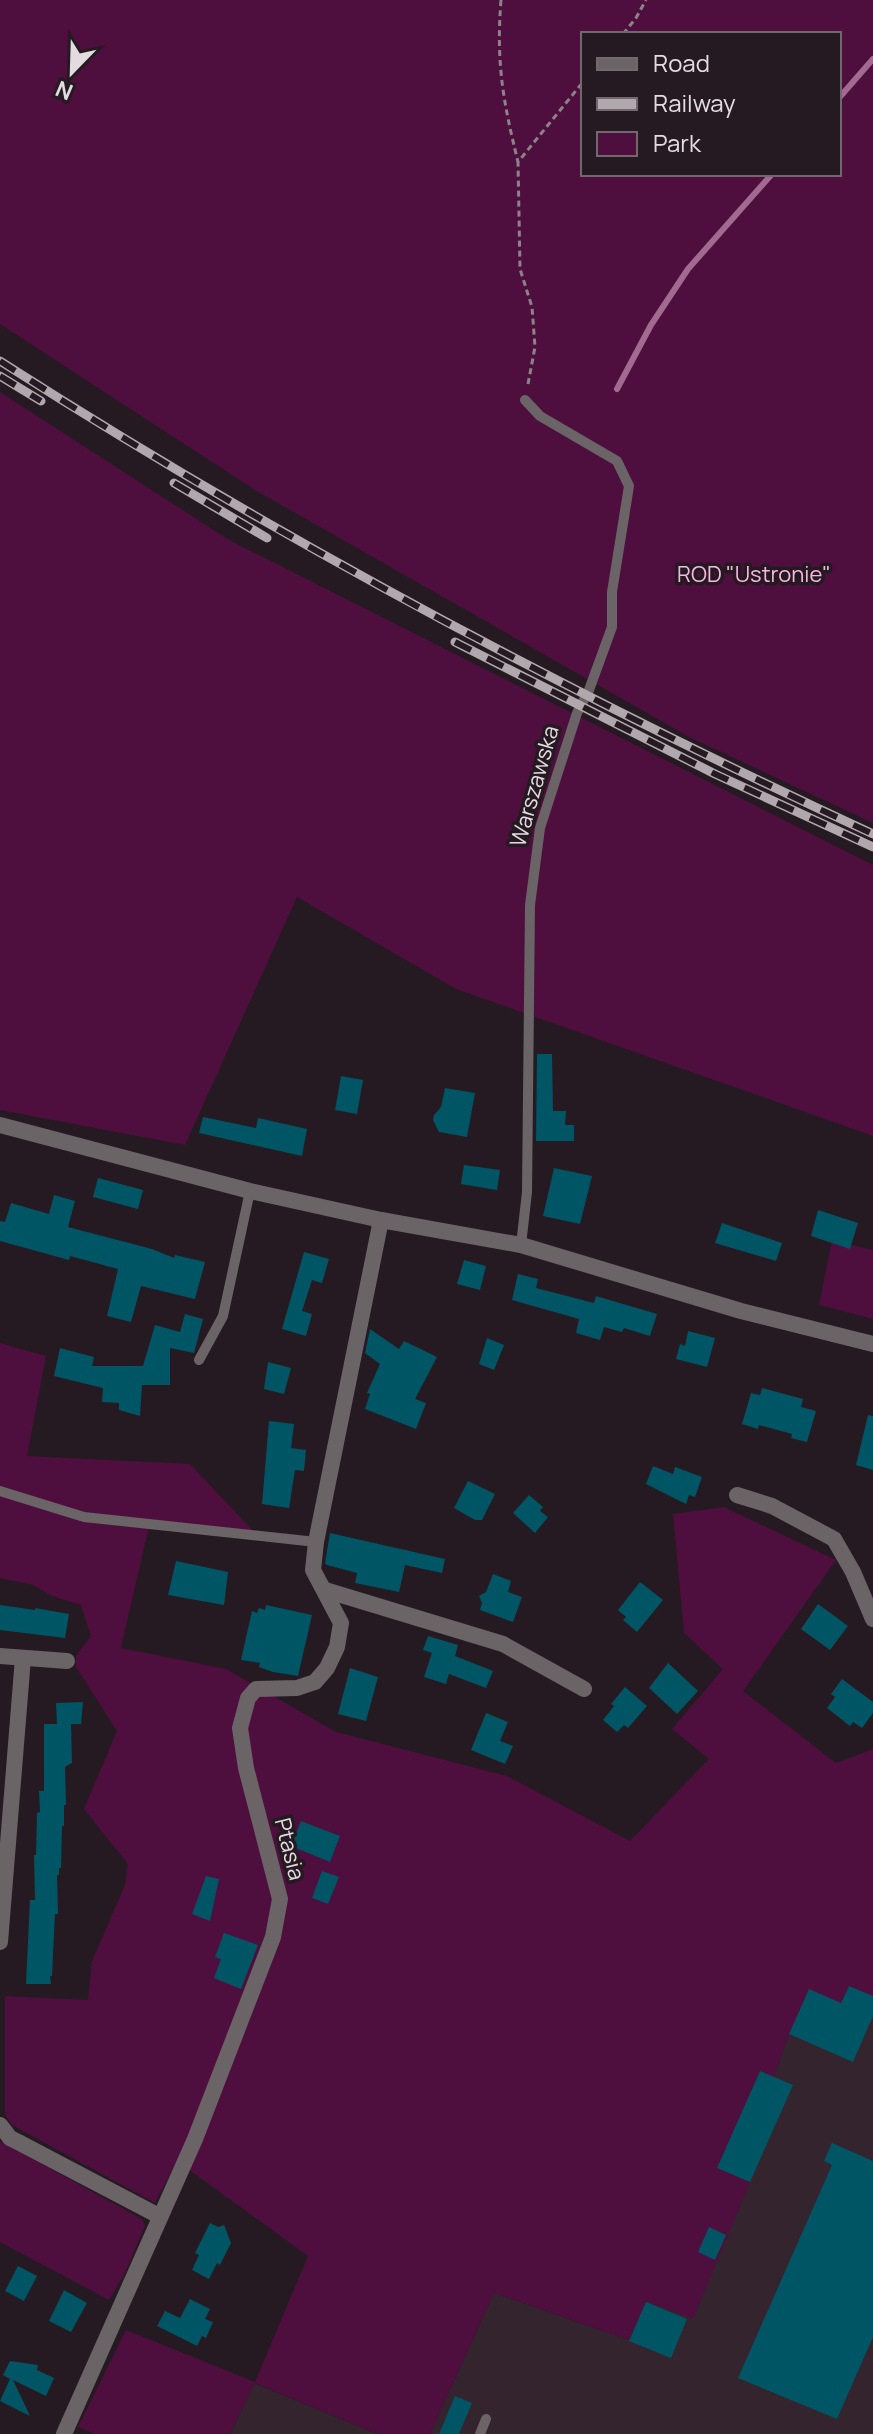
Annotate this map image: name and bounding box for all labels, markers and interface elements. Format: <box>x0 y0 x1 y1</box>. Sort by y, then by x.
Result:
north arrow <box>32 32 112 112</box>
legend <box>581 32 841 176</box>
text: Road <box>653 46 710 79</box>
text: N <box>51 74 77 107</box>
text: Railway <box>653 86 736 119</box>
text: Park <box>653 126 702 159</box>
park label: ROD "Ustronie" <box>677 559 831 589</box>
street label: Warszawska <box>502 722 566 850</box>
street label: Ptasia <box>268 1815 312 1883</box>

